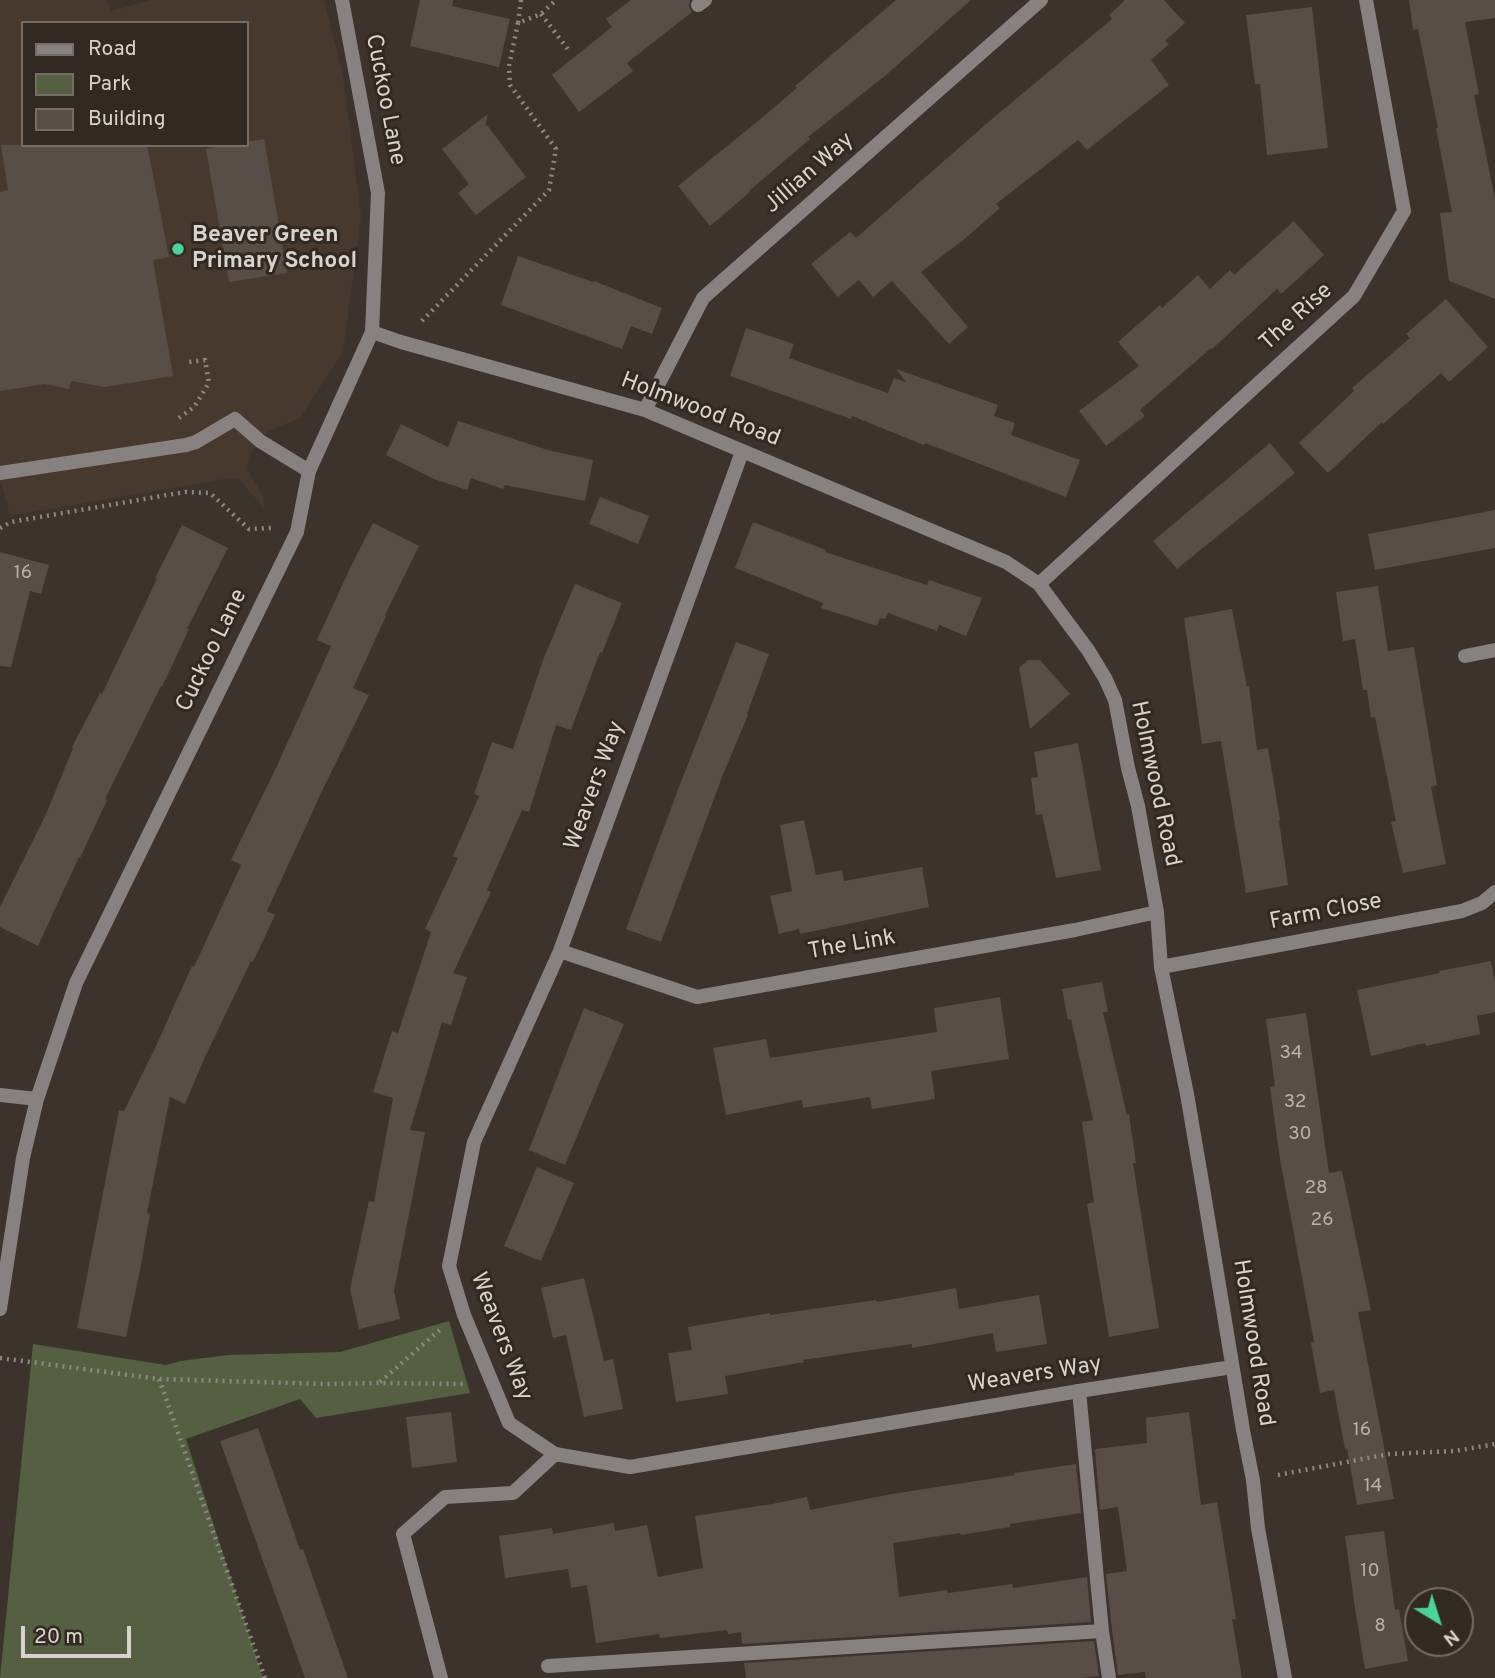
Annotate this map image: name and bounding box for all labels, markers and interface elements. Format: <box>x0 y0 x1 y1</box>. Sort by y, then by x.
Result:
legend <box>21 21 248 147</box>
street label: Cuckoo Lane <box>358 32 410 168</box>
text: Road <box>88 36 137 63</box>
text: Park <box>88 71 131 98</box>
text: Building <box>88 106 166 133</box>
street label: Jillian Way <box>759 127 861 221</box>
place label: Beaver Green Primary School <box>192 222 357 276</box>
marker: Beaver Green Primary School <box>170 241 186 257</box>
street label: The Rise <box>1255 278 1339 358</box>
street label: Holmwood Road <box>616 368 784 454</box>
house number: 16 <box>14 563 32 585</box>
street label: Cuckoo Lane <box>171 585 255 717</box>
street label: Holmwood Road <box>1123 699 1185 869</box>
street label: Weavers Way <box>560 718 632 854</box>
street label: Farm Close <box>1268 889 1384 937</box>
street label: The Link <box>806 925 898 967</box>
house number: 34 <box>1279 1043 1303 1065</box>
house number: 32 <box>1284 1092 1306 1114</box>
house number: 30 <box>1288 1124 1312 1146</box>
house number: 28 <box>1304 1178 1328 1200</box>
house number: 26 <box>1311 1210 1333 1232</box>
street label: Holmwood Road <box>1225 1258 1279 1428</box>
street label: Weavers Way <box>463 1269 537 1405</box>
street label: Weavers Way <box>966 1352 1104 1400</box>
house number: 16 <box>1353 1420 1371 1442</box>
house number: 14 <box>1364 1476 1382 1498</box>
house number: 10 <box>1360 1561 1380 1583</box>
north arrow <box>1404 1587 1474 1657</box>
scale bar <box>24 1612 135 1656</box>
house number: 8 <box>1374 1616 1386 1638</box>
text: N <box>1438 1623 1463 1651</box>
text: 20 m <box>34 1624 83 1651</box>

